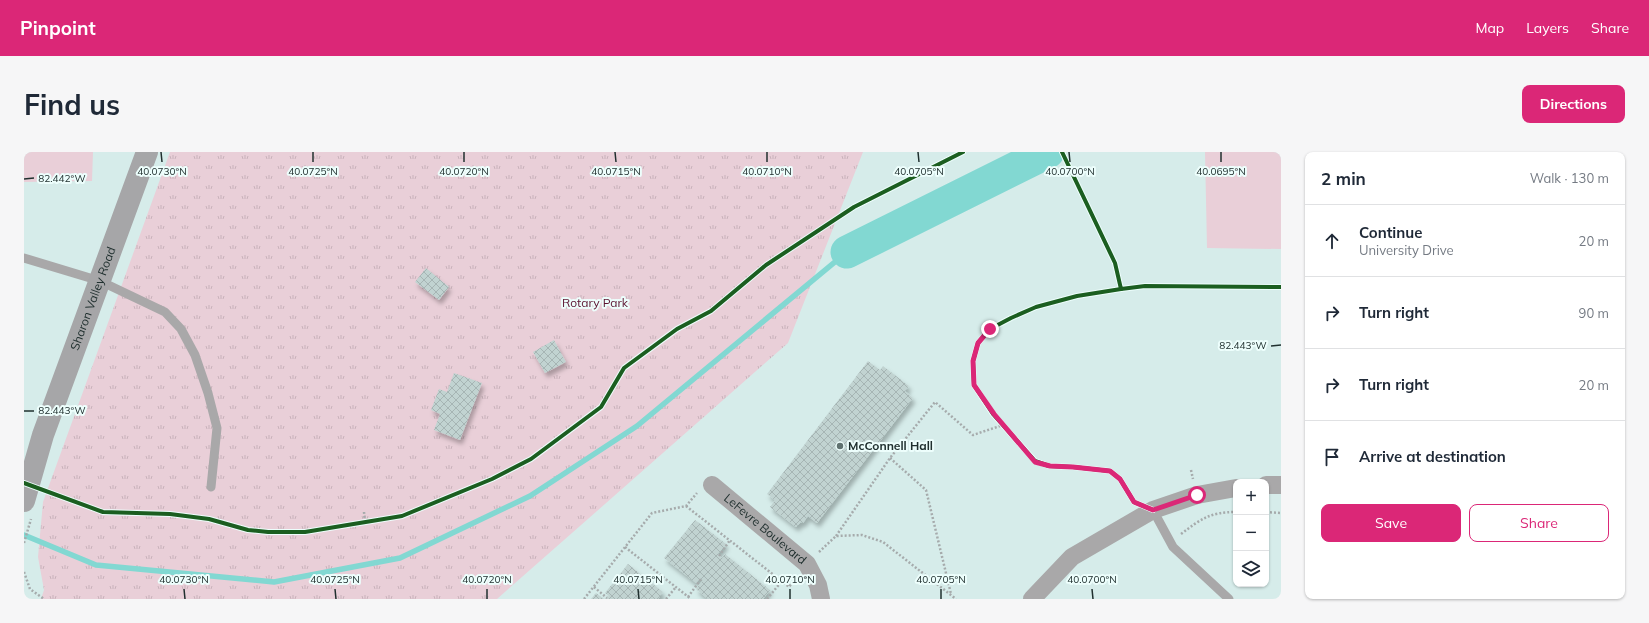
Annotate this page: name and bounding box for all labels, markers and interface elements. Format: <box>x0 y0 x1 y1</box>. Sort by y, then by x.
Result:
text: Pinpoint <box>20 16 96 40</box>
text: Map <box>1475 19 1504 37</box>
text: Layers <box>1526 19 1569 37</box>
text: Share <box>1591 19 1629 37</box>
button: Directions <box>1522 85 1625 123</box>
text: Find us <box>24 87 120 122</box>
text: 40.0730°N <box>137 165 187 178</box>
text: 40.0725°N <box>288 165 338 178</box>
text: 40.0720°N <box>439 165 489 178</box>
text: 40.0715°N <box>591 165 641 178</box>
text: 40.0710°N <box>742 165 792 178</box>
text: 40.0705°N <box>894 165 944 178</box>
text: 40.0700°N <box>1045 165 1095 178</box>
text: 40.0695°N <box>1196 165 1246 178</box>
text: 2 min <box>1321 168 1366 189</box>
text: Walk · 130 m <box>1530 170 1609 186</box>
text: 82.442°W <box>38 172 86 185</box>
text: Continue <box>1359 223 1422 242</box>
icon: ahead <box>1321 230 1343 252</box>
text: 20 m <box>1579 233 1609 249</box>
text: University Drive <box>1359 242 1454 258</box>
street label: Sharon Valley Road <box>67 245 119 352</box>
park label: Rotary Park <box>562 295 629 310</box>
icon: right <box>1321 302 1343 324</box>
text: Turn right <box>1359 303 1429 322</box>
text: 90 m <box>1579 305 1609 321</box>
route end <box>981 320 999 338</box>
text: 82.443°W <box>1219 339 1267 352</box>
icon: right <box>1321 374 1343 396</box>
text: Turn right <box>1359 375 1429 394</box>
text: 20 m <box>1579 377 1609 393</box>
text: 82.443°W <box>38 404 86 417</box>
place label: McConnell Hall <box>848 438 933 453</box>
marker: McConnell Hall <box>835 441 845 451</box>
icon: arrive <box>1321 446 1343 468</box>
text: Arrive at destination <box>1359 447 1506 466</box>
map controls <box>1233 479 1269 587</box>
button: + <box>1233 479 1269 515</box>
route start <box>1188 486 1206 504</box>
street label: LeFevre Boulevard <box>721 490 810 567</box>
button: Save <box>1321 504 1461 542</box>
button: Share <box>1469 504 1609 542</box>
button: − <box>1233 515 1269 551</box>
button: layers <box>1233 551 1269 587</box>
text: 40.0730°N <box>159 573 209 586</box>
text: 40.0725°N <box>310 573 360 586</box>
text: 40.0720°N <box>462 573 512 586</box>
text: 40.0715°N <box>613 573 663 586</box>
text: 40.0710°N <box>765 573 815 586</box>
text: 40.0705°N <box>916 573 966 586</box>
text: 40.0700°N <box>1067 573 1117 586</box>

